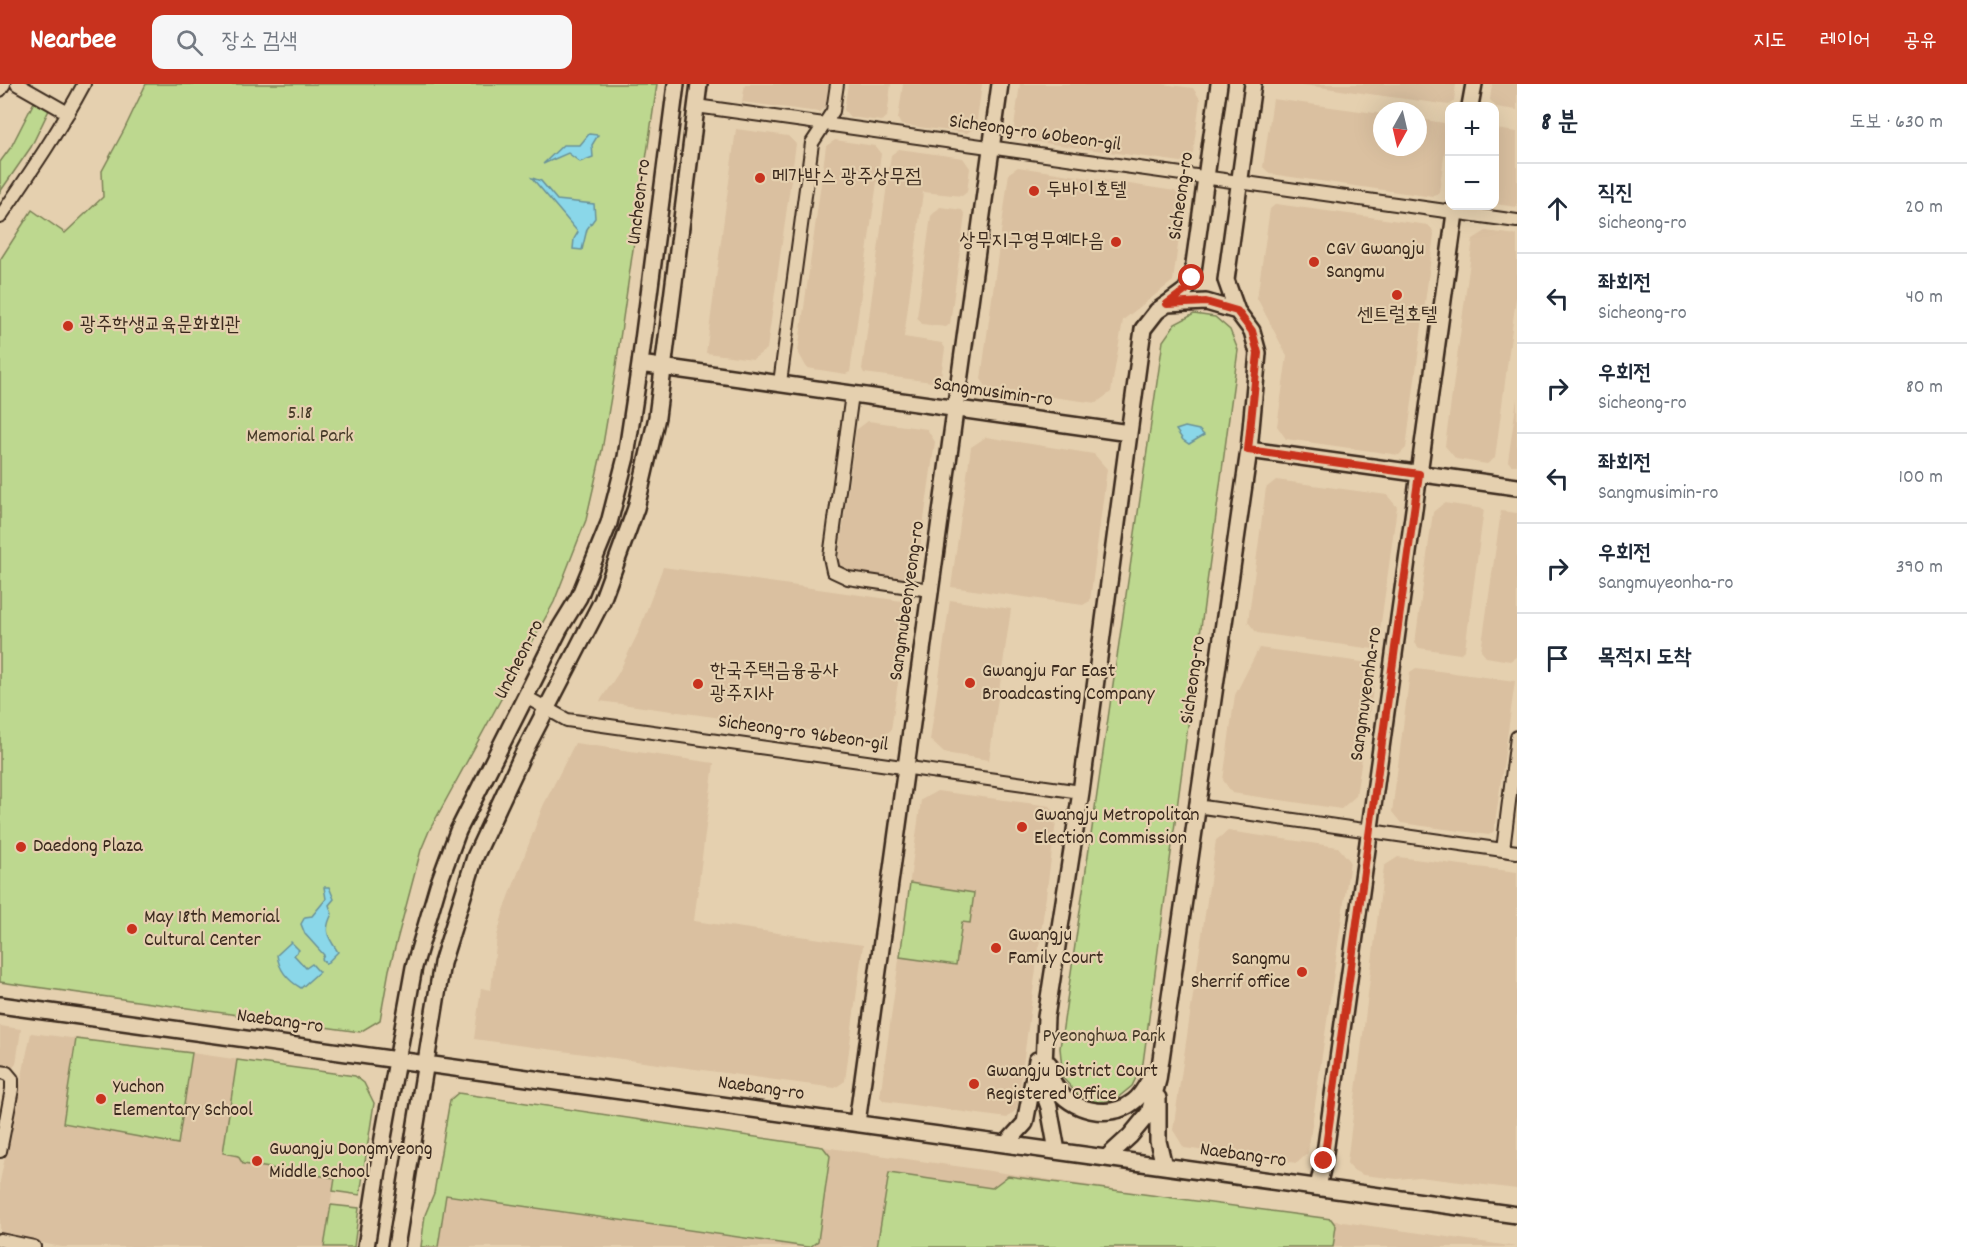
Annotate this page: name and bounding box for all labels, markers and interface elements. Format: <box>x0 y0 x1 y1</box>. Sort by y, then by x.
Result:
search box <box>152 15 572 69</box>
text: Nearbee <box>30 22 116 62</box>
icon: search <box>173 26 206 59</box>
text: 장소 검색 <box>221 27 297 58</box>
text: 지도 <box>1753 27 1787 57</box>
text: 레이어 <box>1820 27 1870 57</box>
text: 공유 <box>1903 27 1937 57</box>
north arrow <box>1373 102 1427 156</box>
map controls <box>1445 102 1499 210</box>
button: + <box>1445 102 1499 156</box>
text: 8 분 <box>1541 105 1578 142</box>
street label: Sicheong-ro 60beon-gil <box>947 108 1123 160</box>
text: 도보 · 630 m <box>1849 109 1943 137</box>
street label: Sicheong-ro <box>1162 150 1202 242</box>
button: − <box>1445 156 1499 210</box>
street label: Uncheon-ro <box>621 157 659 246</box>
place label: 메가박스 광주상무점 <box>772 164 921 192</box>
marker: 메가박스 광주상무점 <box>753 171 767 185</box>
place label: 두바이호텔 <box>1046 177 1126 205</box>
text: 직진 <box>1598 179 1633 210</box>
marker: 두바이호텔 <box>1027 184 1041 198</box>
icon: ahead <box>1541 192 1574 225</box>
text: 20 m <box>1905 194 1943 222</box>
text: Sicheong-ro <box>1598 210 1687 238</box>
place label: 상무지구영무예다음 <box>959 228 1104 256</box>
marker: 상무지구영무예다음 <box>1109 235 1123 249</box>
place label: CGV Gwangju Sangmu <box>1326 236 1424 287</box>
marker: CGV Gwangju Sangmu <box>1307 255 1321 269</box>
route start <box>1178 264 1204 290</box>
text: 좌회전 <box>1598 269 1651 300</box>
icon: left <box>1541 282 1574 315</box>
text: 40 m <box>1905 284 1943 312</box>
marker: 센트럴호텔 <box>1390 288 1404 302</box>
text: Sicheong-ro <box>1598 300 1687 328</box>
place label: 센트럴호텔 <box>1357 302 1437 330</box>
place label: 광주학생교육문화회관 <box>80 312 241 340</box>
marker: 광주학생교육문화회관 <box>61 319 75 333</box>
text: 우회전 <box>1598 359 1651 390</box>
street label: Sangmusimin-ro <box>931 371 1055 415</box>
icon: right <box>1541 372 1574 405</box>
text: 80 m <box>1906 374 1943 402</box>
text: Sicheong-ro <box>1598 390 1687 418</box>
park label: 5.18 Memorial Park <box>246 400 354 451</box>
text: 좌회전 <box>1598 449 1651 480</box>
icon: left <box>1541 462 1574 495</box>
text: 100 m <box>1899 464 1943 492</box>
text: Sangmusimin-ro <box>1598 480 1718 508</box>
street label: Sangmubeonyeong-ro <box>883 519 933 683</box>
text: 우회전 <box>1598 539 1651 570</box>
icon: right <box>1541 552 1574 585</box>
text: 390 m <box>1896 554 1943 582</box>
text: Sangmuyeonha-ro <box>1598 570 1733 598</box>
street label: Uncheon-ro <box>488 615 552 705</box>
street label: Sangmuyeonha-ro <box>1344 625 1390 763</box>
street label: Sicheong-ro <box>1174 634 1214 726</box>
icon: arrive <box>1541 642 1574 675</box>
text: 목적지 도착 <box>1598 643 1692 674</box>
place label: 한국주택금융공사 광주지사 <box>710 658 839 709</box>
place label: Gwangju Far East Broadcasting Company <box>982 658 1155 709</box>
marker: Gwangju Far East Broadcasting Company <box>963 676 977 690</box>
marker: 한국주택금융공사 광주지사 <box>691 677 705 691</box>
street label: Sicheong-ro 96beon-gil <box>716 708 890 760</box>
place label: Gwangju Metropolitan Election Commission <box>1034 802 1200 853</box>
marker: Gwangju Metropolitan Election Commission <box>1015 820 1029 834</box>
place label: Daedong Plaza <box>33 833 143 861</box>
marker: Daedong Plaza <box>14 840 28 854</box>
place label: May 18th Memorial Cultural Center <box>144 904 280 955</box>
marker: May 18th Memorial Cultural Center <box>125 922 139 936</box>
place label: Gwangju Family Court <box>1008 922 1103 973</box>
marker: Gwangju Family Court <box>989 941 1003 955</box>
place label: Sangmu Sherrif office <box>1191 946 1290 997</box>
marker: Sangmu Sherrif office <box>1295 965 1309 979</box>
street label: Naebang-ro <box>235 1002 325 1042</box>
park label: Pyeonghwa Park <box>1043 1023 1165 1051</box>
place label: Gwangju District Court Registered Office <box>986 1058 1158 1109</box>
street label: Naebang-ro <box>716 1069 806 1109</box>
place label: Yuchon Elementary School <box>113 1074 253 1125</box>
marker: Gwangju District Court Registered Office <box>967 1077 981 1091</box>
marker: Yuchon Elementary School <box>94 1092 108 1106</box>
place label: Gwangju Dongmyeong Middle School <box>269 1136 433 1187</box>
street label: Naebang-ro <box>1198 1136 1288 1176</box>
route end <box>1310 1147 1336 1173</box>
marker: Gwangju Dongmyeong Middle School <box>250 1154 264 1168</box>

